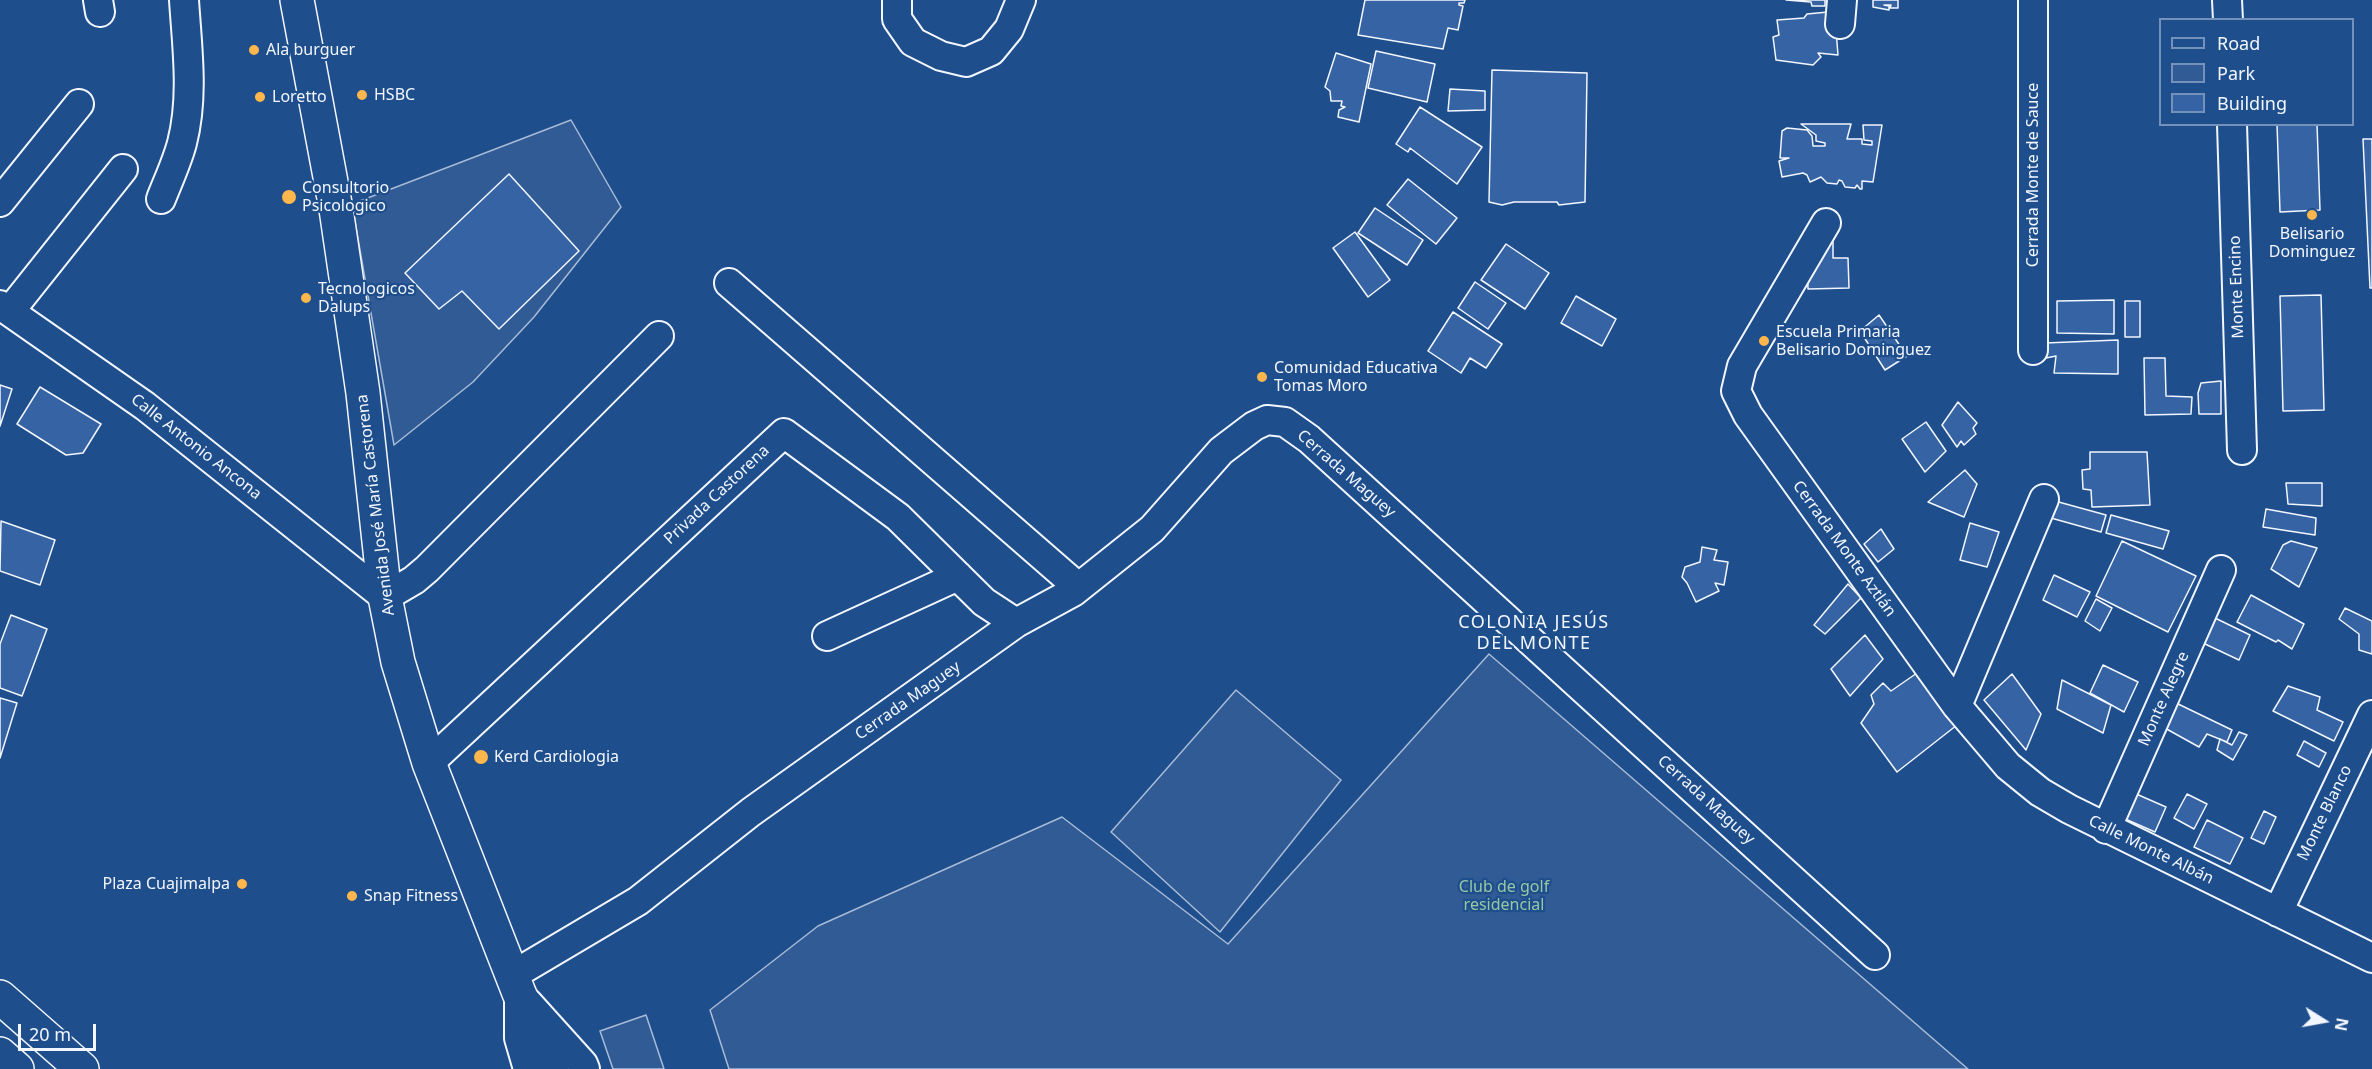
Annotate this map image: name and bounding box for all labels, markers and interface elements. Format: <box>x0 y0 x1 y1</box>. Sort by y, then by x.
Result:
legend <box>2159 18 2354 126</box>
text: Road <box>2217 31 2260 55</box>
place label: Ala burguer <box>266 40 355 60</box>
marker: Ala burguer <box>247 43 261 57</box>
text: Park <box>2217 61 2255 85</box>
street label: Cerrada Monte de Sauce <box>2023 83 2043 267</box>
place label: HSBC <box>374 85 415 105</box>
place label: Loretto <box>272 87 327 107</box>
marker: HSBC <box>355 88 369 102</box>
marker: Loretto <box>253 90 267 104</box>
text: Building <box>2217 91 2287 115</box>
place label: Consultorio Psicologico <box>302 178 389 216</box>
marker: Consultorio Psicologico <box>280 188 298 206</box>
marker: Belisario Dominguez <box>2305 208 2319 222</box>
place label: Belisario Dominguez <box>2269 224 2355 262</box>
street label: Monte Encino <box>2226 235 2248 339</box>
place label: Tecnologicos Dalups <box>318 279 415 317</box>
marker: Tecnologicos Dalups <box>299 291 313 305</box>
place label: Escuela Primaria Belisario Dominguez <box>1776 322 1931 360</box>
marker: Escuela Primaria Belisario Dominguez <box>1757 334 1771 348</box>
place label: Comunidad Educativa Tomas Moro <box>1274 358 1438 396</box>
marker: Comunidad Educativa Tomas Moro <box>1255 370 1269 384</box>
street label: Calle Antonio Ancona <box>127 390 265 504</box>
street label: Avenida José María Castorena <box>353 393 399 617</box>
street label: Cerrada Maguey <box>1293 426 1399 522</box>
street label: Privada Castorena <box>660 441 774 549</box>
street label: Cerrada Monte Aztlán <box>1788 477 1900 621</box>
district label: COLONIA JESÚS DEL MONTE <box>1458 612 1610 654</box>
street label: Monte Alegre <box>2135 649 2193 749</box>
street label: Cerrada Maguey <box>852 658 964 744</box>
place label: Kerd Cardiologia <box>494 747 619 767</box>
marker: Kerd Cardiologia <box>472 748 490 766</box>
street label: Cerrada Maguey <box>1653 751 1759 849</box>
street label: Monte Blanco <box>2294 762 2356 864</box>
street label: Calle Monte Albán <box>2085 811 2217 889</box>
place label: Plaza Cuajimalpa <box>102 874 230 894</box>
marker: Plaza Cuajimalpa <box>235 877 249 891</box>
park label: Club de golf residencial <box>1459 877 1549 915</box>
place label: Snap Fitness <box>364 886 458 906</box>
marker: Snap Fitness <box>345 889 359 903</box>
north arrow <box>2294 991 2354 1051</box>
scale bar <box>21 1012 99 1050</box>
text: N <box>2330 1016 2354 1033</box>
text: 20 m <box>29 1022 71 1046</box>

